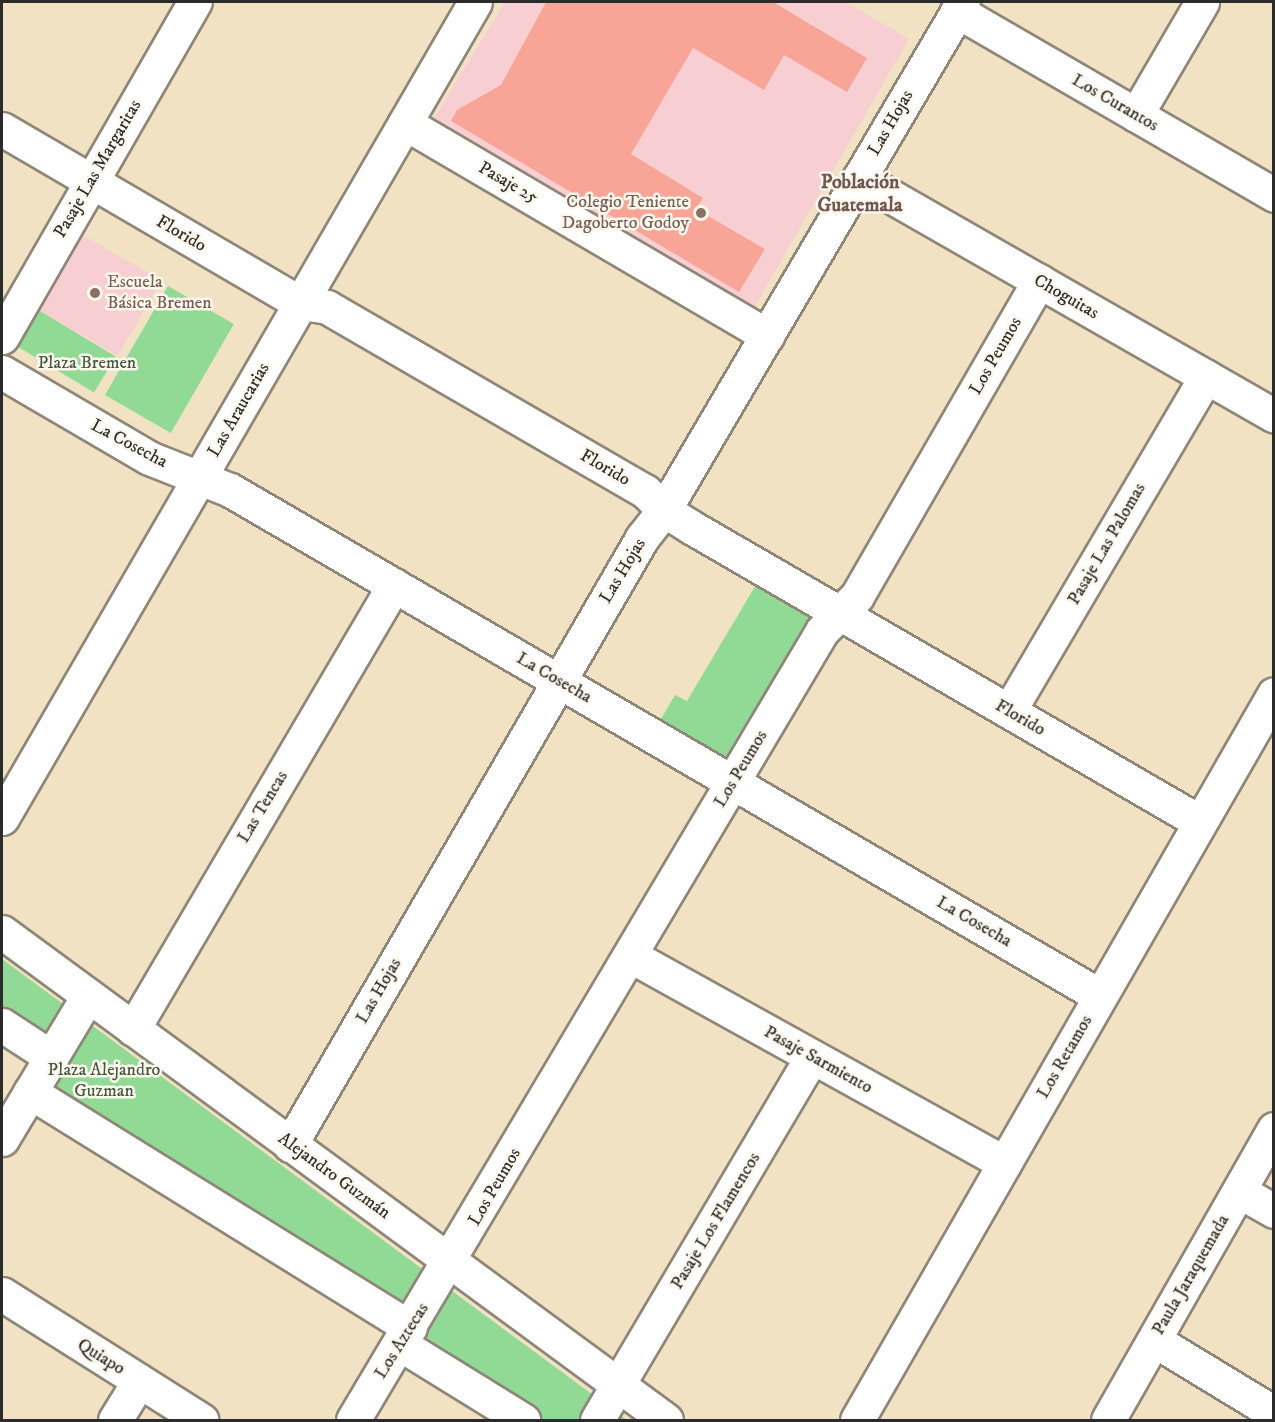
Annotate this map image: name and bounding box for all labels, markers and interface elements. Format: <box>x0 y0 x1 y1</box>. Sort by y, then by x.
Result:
street label: Los Curantos <box>1068 70 1162 136</box>
street label: Las Hojas <box>864 86 918 160</box>
street label: Pasaje Las Margaritas <box>50 96 146 242</box>
street label: Pasaje 25 <box>474 157 542 209</box>
district label: Población Guatemala <box>818 170 902 217</box>
place label: Colegio Teniente Dagoberto Godoy <box>562 192 689 234</box>
marker: Colegio Teniente Dagoberto Godoy <box>694 206 708 220</box>
street label: Florido <box>152 211 210 257</box>
street label: Choguitas <box>1030 270 1102 324</box>
place label: Escuela Básica Bremen <box>107 272 212 314</box>
marker: Escuela Básica Bremen <box>88 286 102 300</box>
street label: Los Peumos <box>965 313 1027 399</box>
park label: Plaza Bremen <box>38 352 136 374</box>
street label: Las Araucarias <box>203 359 275 461</box>
street label: La Cosecha <box>87 415 171 473</box>
street label: Florido <box>576 445 634 491</box>
street label: Pasaje Las Palomas <box>1063 479 1151 609</box>
street label: Las Hojas <box>595 535 651 607</box>
street label: La Cosecha <box>512 648 596 708</box>
street label: Florido <box>991 695 1049 741</box>
street label: Los Peumos <box>710 727 772 811</box>
street label: Las Tencas <box>233 767 293 847</box>
street label: La Cosecha <box>932 892 1016 952</box>
street label: Las Hojas <box>352 954 406 1028</box>
street label: Los Retamos <box>1033 1012 1097 1102</box>
street label: Pasaje Sarmiento <box>760 1021 876 1099</box>
park label: Plaza Alejandro Guzman <box>48 1060 160 1102</box>
street label: Alejandro Guzmán <box>274 1128 394 1224</box>
street label: Los Peumos <box>464 1144 526 1230</box>
street label: Pasaje Los Flamencos <box>667 1149 765 1293</box>
street label: Paula Jaraquemada <box>1148 1211 1234 1339</box>
street label: Los Aztecas <box>370 1299 434 1383</box>
street label: Quiapo <box>73 1334 129 1380</box>

